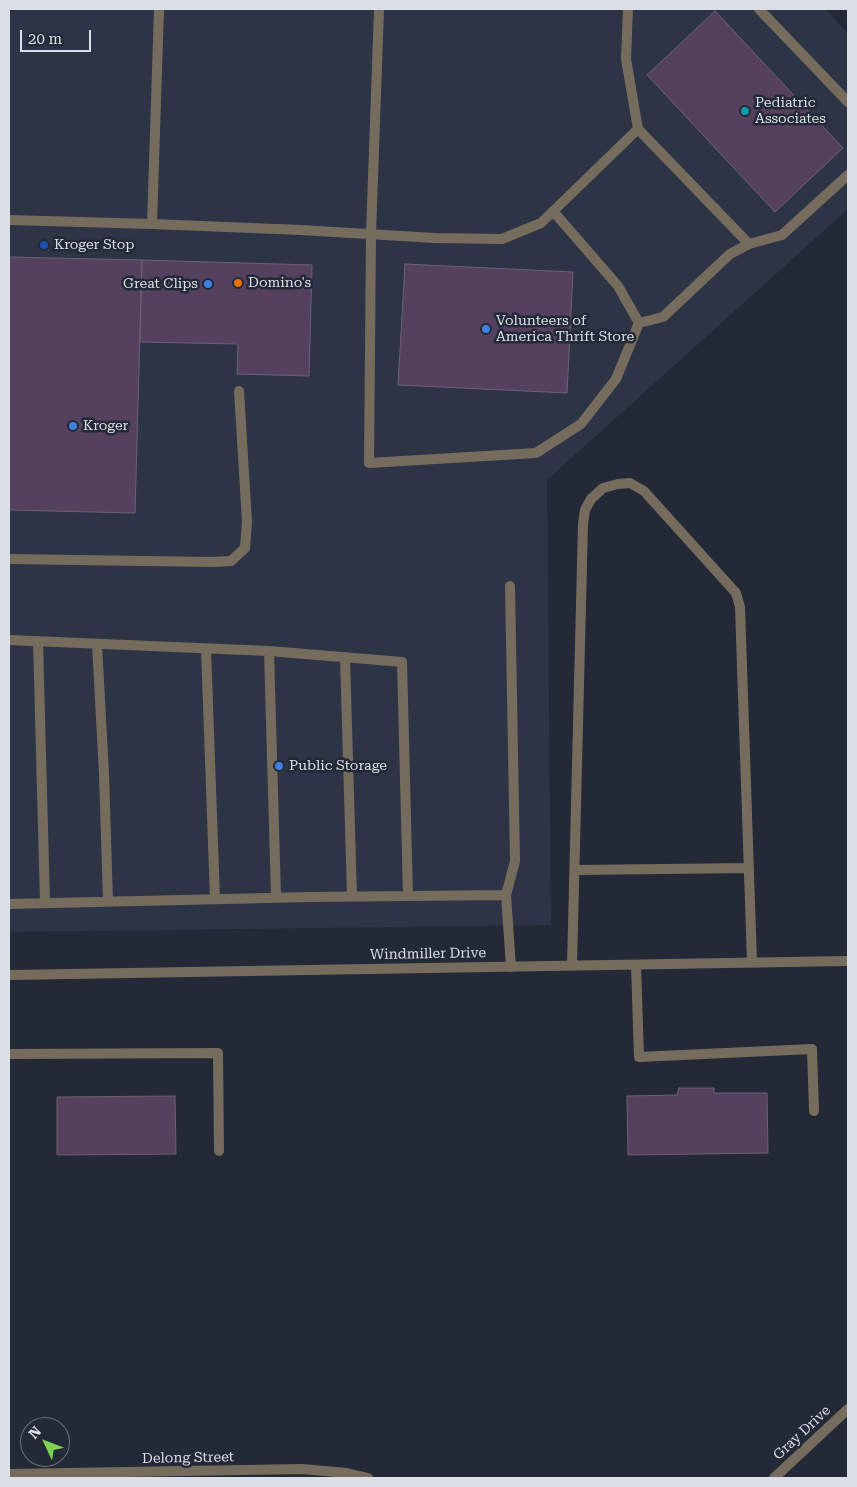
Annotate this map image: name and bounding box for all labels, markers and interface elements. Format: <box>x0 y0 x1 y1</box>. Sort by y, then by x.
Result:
scale bar <box>22 20 94 52</box>
text: 20 m <box>28 30 62 48</box>
place label: Pediatric Associates <box>755 95 826 128</box>
marker: Pediatric Associates <box>739 105 751 117</box>
place label: Kroger Stop <box>54 237 134 253</box>
marker: Kroger Stop <box>38 239 50 251</box>
place label: Domino's <box>248 275 311 291</box>
place label: Great Clips <box>123 276 198 292</box>
marker: Domino's <box>232 277 244 289</box>
marker: Great Clips <box>202 278 214 290</box>
place label: Volunteers of America Thrift Store <box>496 313 634 346</box>
marker: Volunteers of America Thrift Store <box>480 323 492 335</box>
place label: Kroger <box>83 418 128 434</box>
marker: Kroger <box>67 420 79 432</box>
place label: Public Storage <box>289 758 387 774</box>
marker: Public Storage <box>273 760 285 772</box>
street label: Windmiller Drive <box>370 945 486 963</box>
street label: Gray Drive <box>770 1402 834 1464</box>
north arrow <box>20 1417 70 1467</box>
text: N <box>25 1423 44 1442</box>
street label: Delong Street <box>142 1449 234 1467</box>

